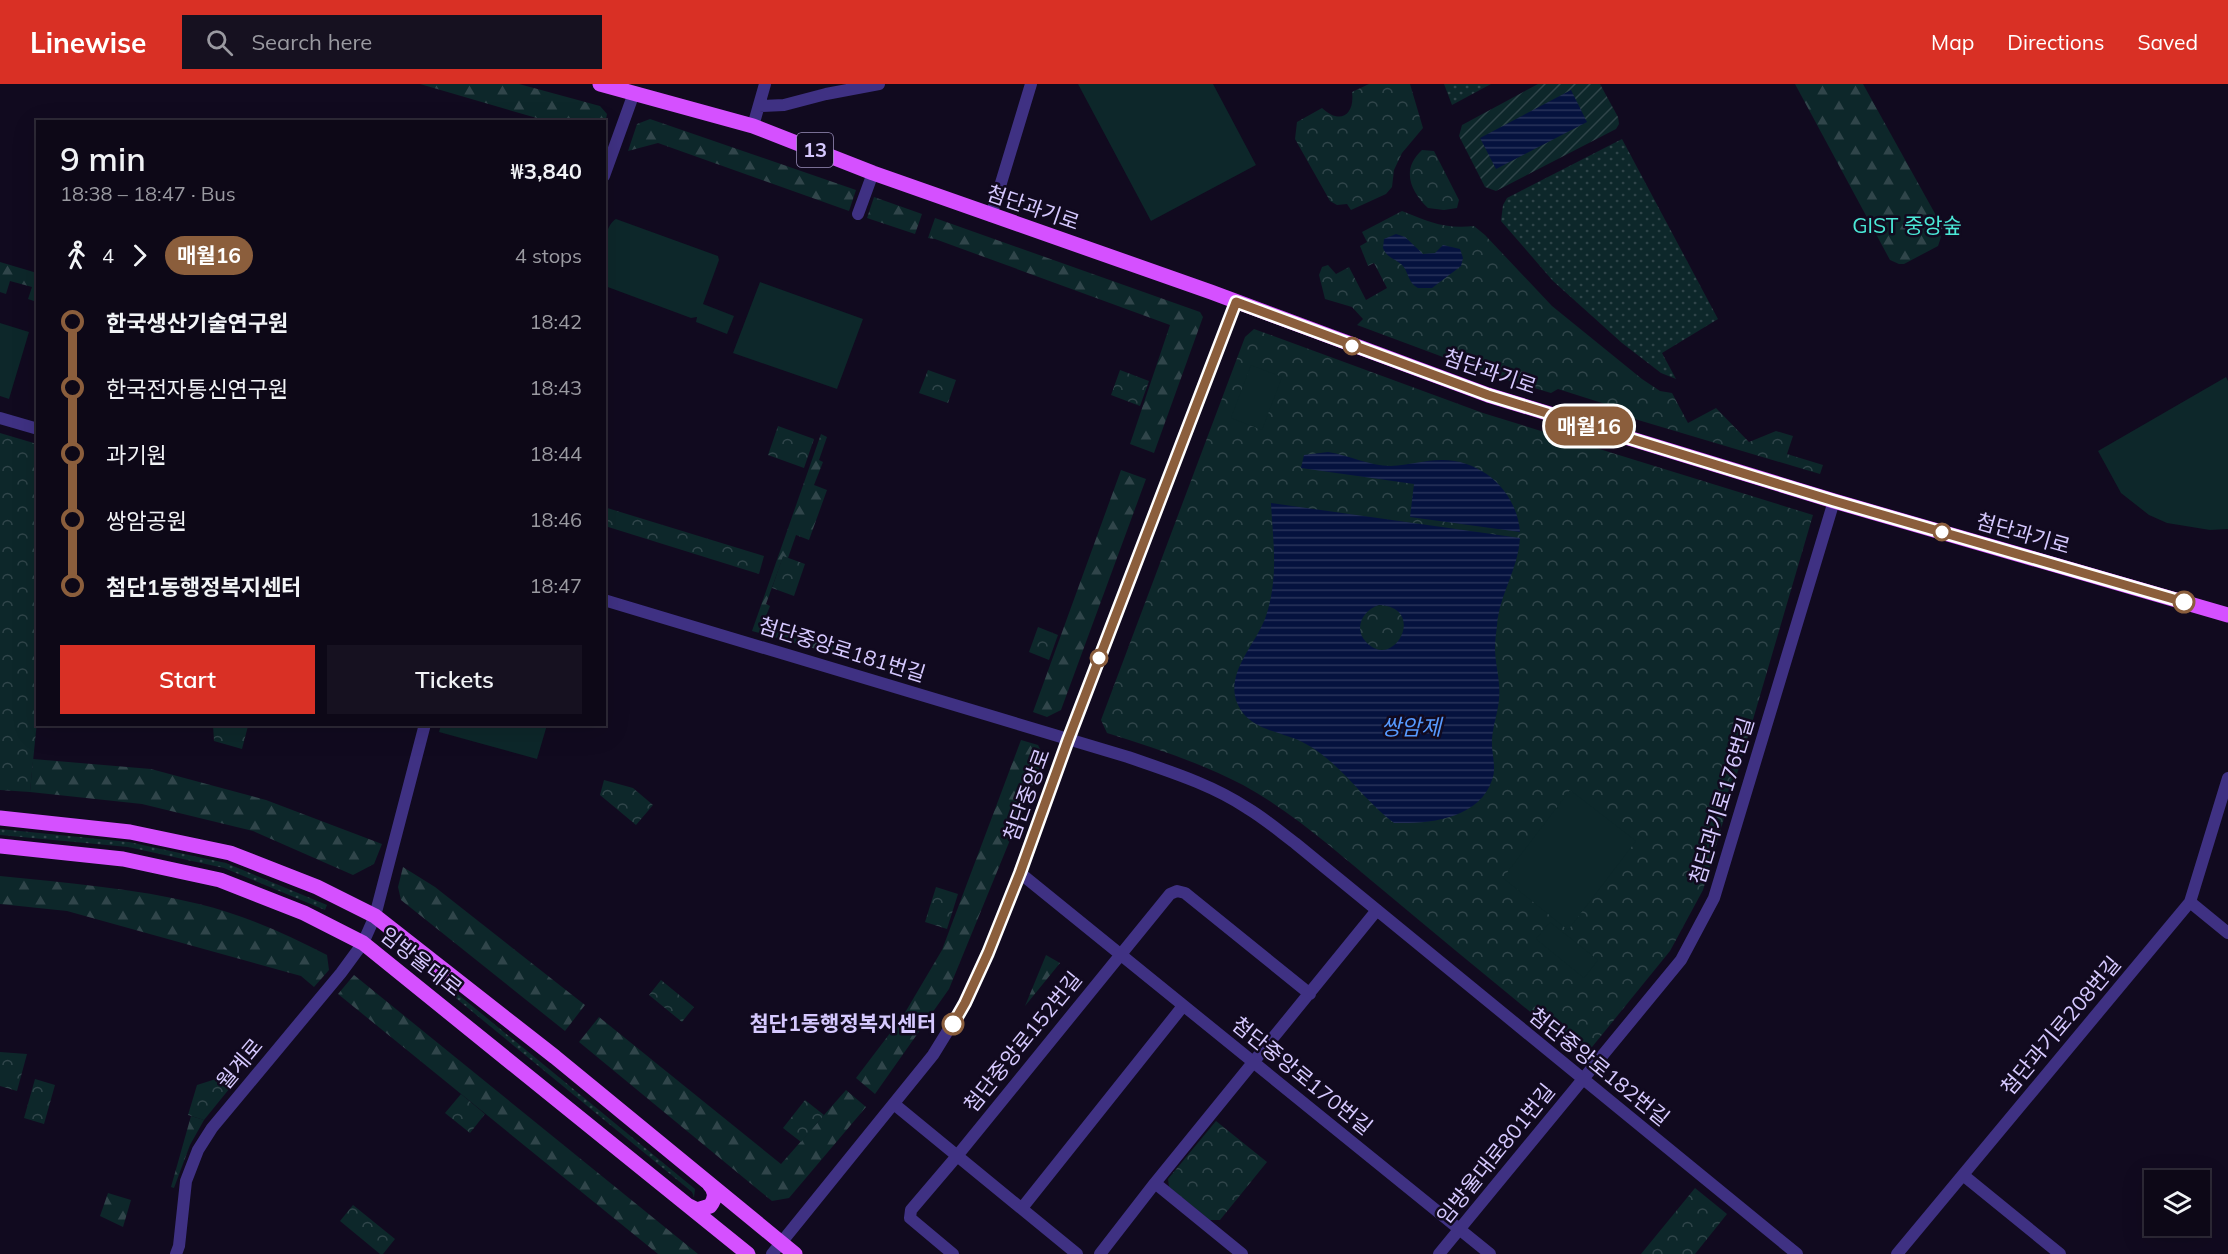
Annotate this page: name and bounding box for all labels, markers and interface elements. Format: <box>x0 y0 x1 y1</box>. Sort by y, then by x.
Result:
search box <box>182 15 602 69</box>
text: Linewise <box>30 25 146 60</box>
icon: search <box>203 26 236 59</box>
text: Search here <box>251 28 372 56</box>
text: Map <box>1931 29 1974 55</box>
text: Directions <box>2007 29 2104 55</box>
text: Saved <box>2137 29 2198 55</box>
road number: 13 <box>797 133 833 167</box>
text: 9 min <box>60 138 146 179</box>
text: ₩3,840 <box>511 157 582 185</box>
street label: 첨단과기로 <box>983 179 1083 235</box>
text: 18:38 – 18:47 · Bus <box>60 181 236 206</box>
park label: GIST 중앙숲 <box>1852 212 1962 238</box>
icon: walk <box>60 239 93 272</box>
icon: forward <box>123 239 156 272</box>
text: 매월16 <box>177 242 241 268</box>
text: 4 <box>102 243 114 268</box>
text: 4 stops <box>515 243 582 268</box>
text: 한국생산기술연구원 <box>106 309 288 337</box>
text: 18:42 <box>529 309 582 334</box>
unlabelled marker <box>1343 337 1361 355</box>
street label: 첨단과기로 <box>1440 343 1540 399</box>
text: 한국전자통신연구원 <box>106 375 288 403</box>
text: 18:43 <box>529 375 582 400</box>
line badge: 매월16 <box>1547 406 1631 446</box>
text: 매월16 <box>1557 413 1621 439</box>
text: 과기원 <box>106 441 167 469</box>
text: 18:44 <box>529 441 582 466</box>
text: 쌍암공원 <box>106 507 187 535</box>
text: 18:46 <box>529 507 582 532</box>
street label: 첨단과기로 <box>1973 507 2073 559</box>
unlabelled marker <box>1933 523 1951 541</box>
text: 첨단1동행정복지센터 <box>106 573 301 601</box>
text: 18:47 <box>529 573 582 598</box>
unlabelled marker <box>2173 591 2195 613</box>
street label: 첨단중앙로181번길 <box>756 611 929 687</box>
button: Start <box>60 645 315 714</box>
button: Tickets <box>327 645 582 714</box>
unlabelled marker <box>1090 649 1108 667</box>
water label: 쌍암제 <box>1381 713 1444 741</box>
street label: 첨단과기로176번길 <box>1683 714 1759 887</box>
street label: 첨단중앙로 <box>997 745 1055 844</box>
street label: 임방울대로 <box>376 921 468 1001</box>
street label: 첨단과기로208번길 <box>1995 951 2126 1100</box>
street label: 첨단중앙로152번길 <box>958 966 1087 1117</box>
street label: 첨단중앙로182번길 <box>1524 1002 1675 1131</box>
place label: 첨단1동행정복지센터 <box>750 1010 936 1036</box>
street label: 첨단중앙로170번길 <box>1227 1011 1378 1140</box>
marker: 첨단1동행정복지센터 <box>942 1013 964 1035</box>
street label: 월계로 <box>211 1033 268 1094</box>
street label: 임방울대로801번길 <box>1431 1078 1560 1229</box>
map controls <box>2144 1170 2210 1236</box>
button: layers <box>2144 1170 2210 1236</box>

